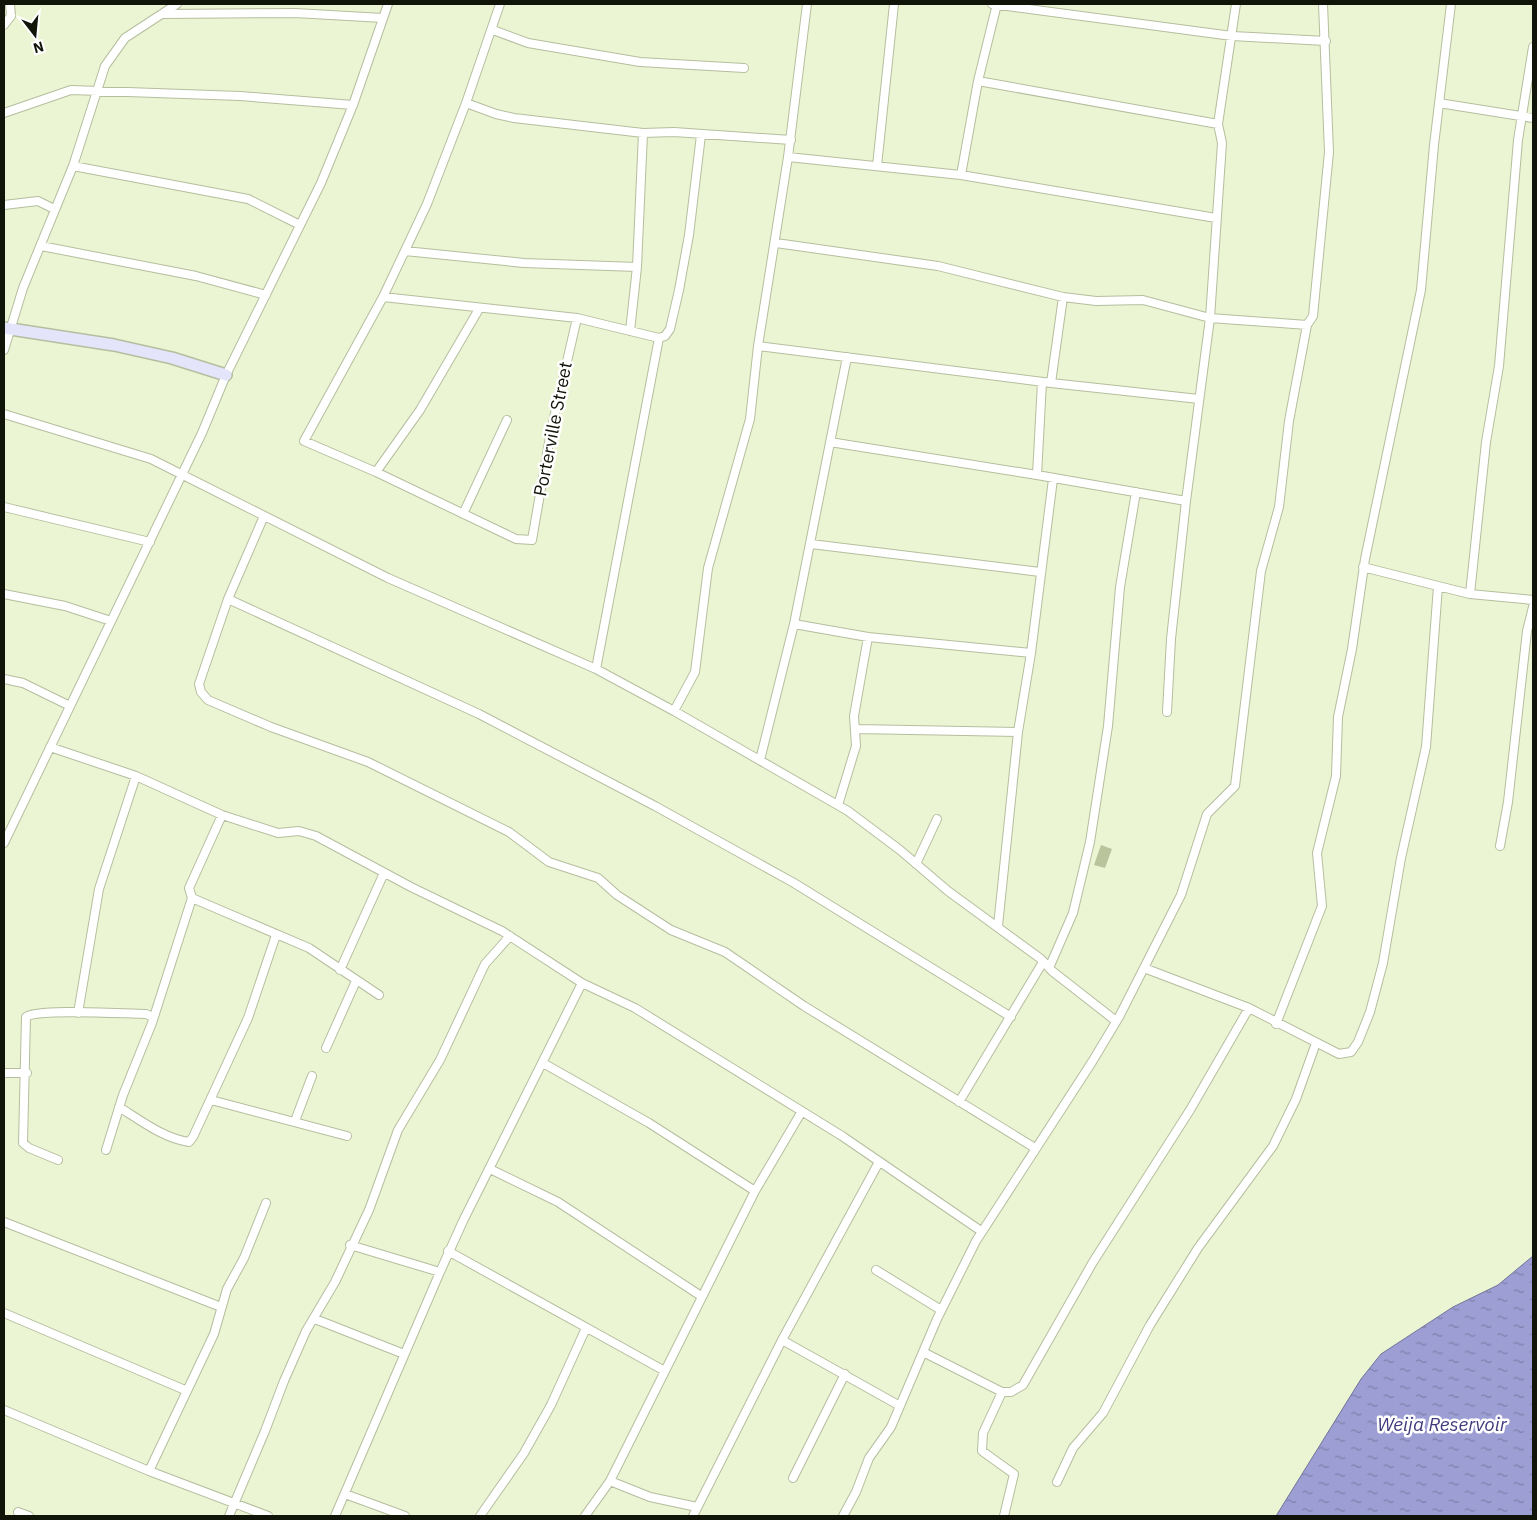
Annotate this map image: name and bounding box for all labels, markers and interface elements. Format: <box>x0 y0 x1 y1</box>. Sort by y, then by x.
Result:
north arrow <box>10 10 60 60</box>
text: N <box>31 37 46 58</box>
street label: Porterville Street <box>528 360 577 498</box>
water label: Weija Reservoir <box>1377 1412 1508 1436</box>

